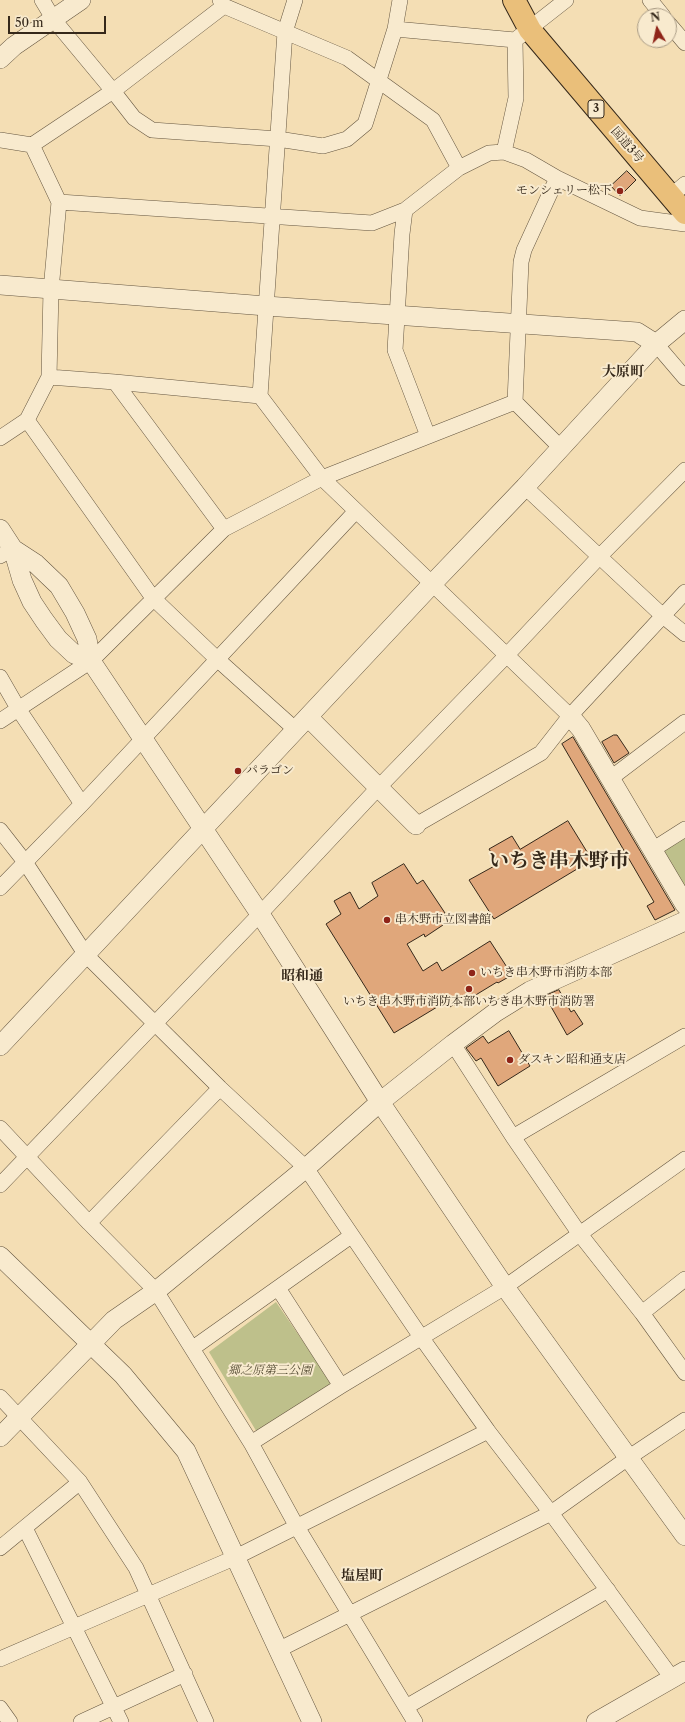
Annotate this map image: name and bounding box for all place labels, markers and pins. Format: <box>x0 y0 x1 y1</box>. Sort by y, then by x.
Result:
place label: モンシェリー松下 <box>516 184 612 198</box>
marker: モンシェリー松下 <box>615 186 625 196</box>
place label: パラゴン <box>246 764 294 778</box>
marker: パラゴン <box>233 766 243 776</box>
place label: 串木野市立図書館 <box>395 913 491 927</box>
marker: 串木野市立図書館 <box>382 915 392 925</box>
place label: いちき串木野市消防本部 <box>480 966 612 980</box>
marker: いちき串木野市消防本部 <box>467 968 477 978</box>
marker: いちき串木野市消防本部いちき串木野市消防署 <box>464 984 474 994</box>
place label: いちき串木野市消防本部いちき串木野市消防署 <box>343 995 595 1009</box>
place label: ダスキン昭和通支店 <box>518 1053 626 1067</box>
marker: ダスキン昭和通支店 <box>505 1055 515 1065</box>

